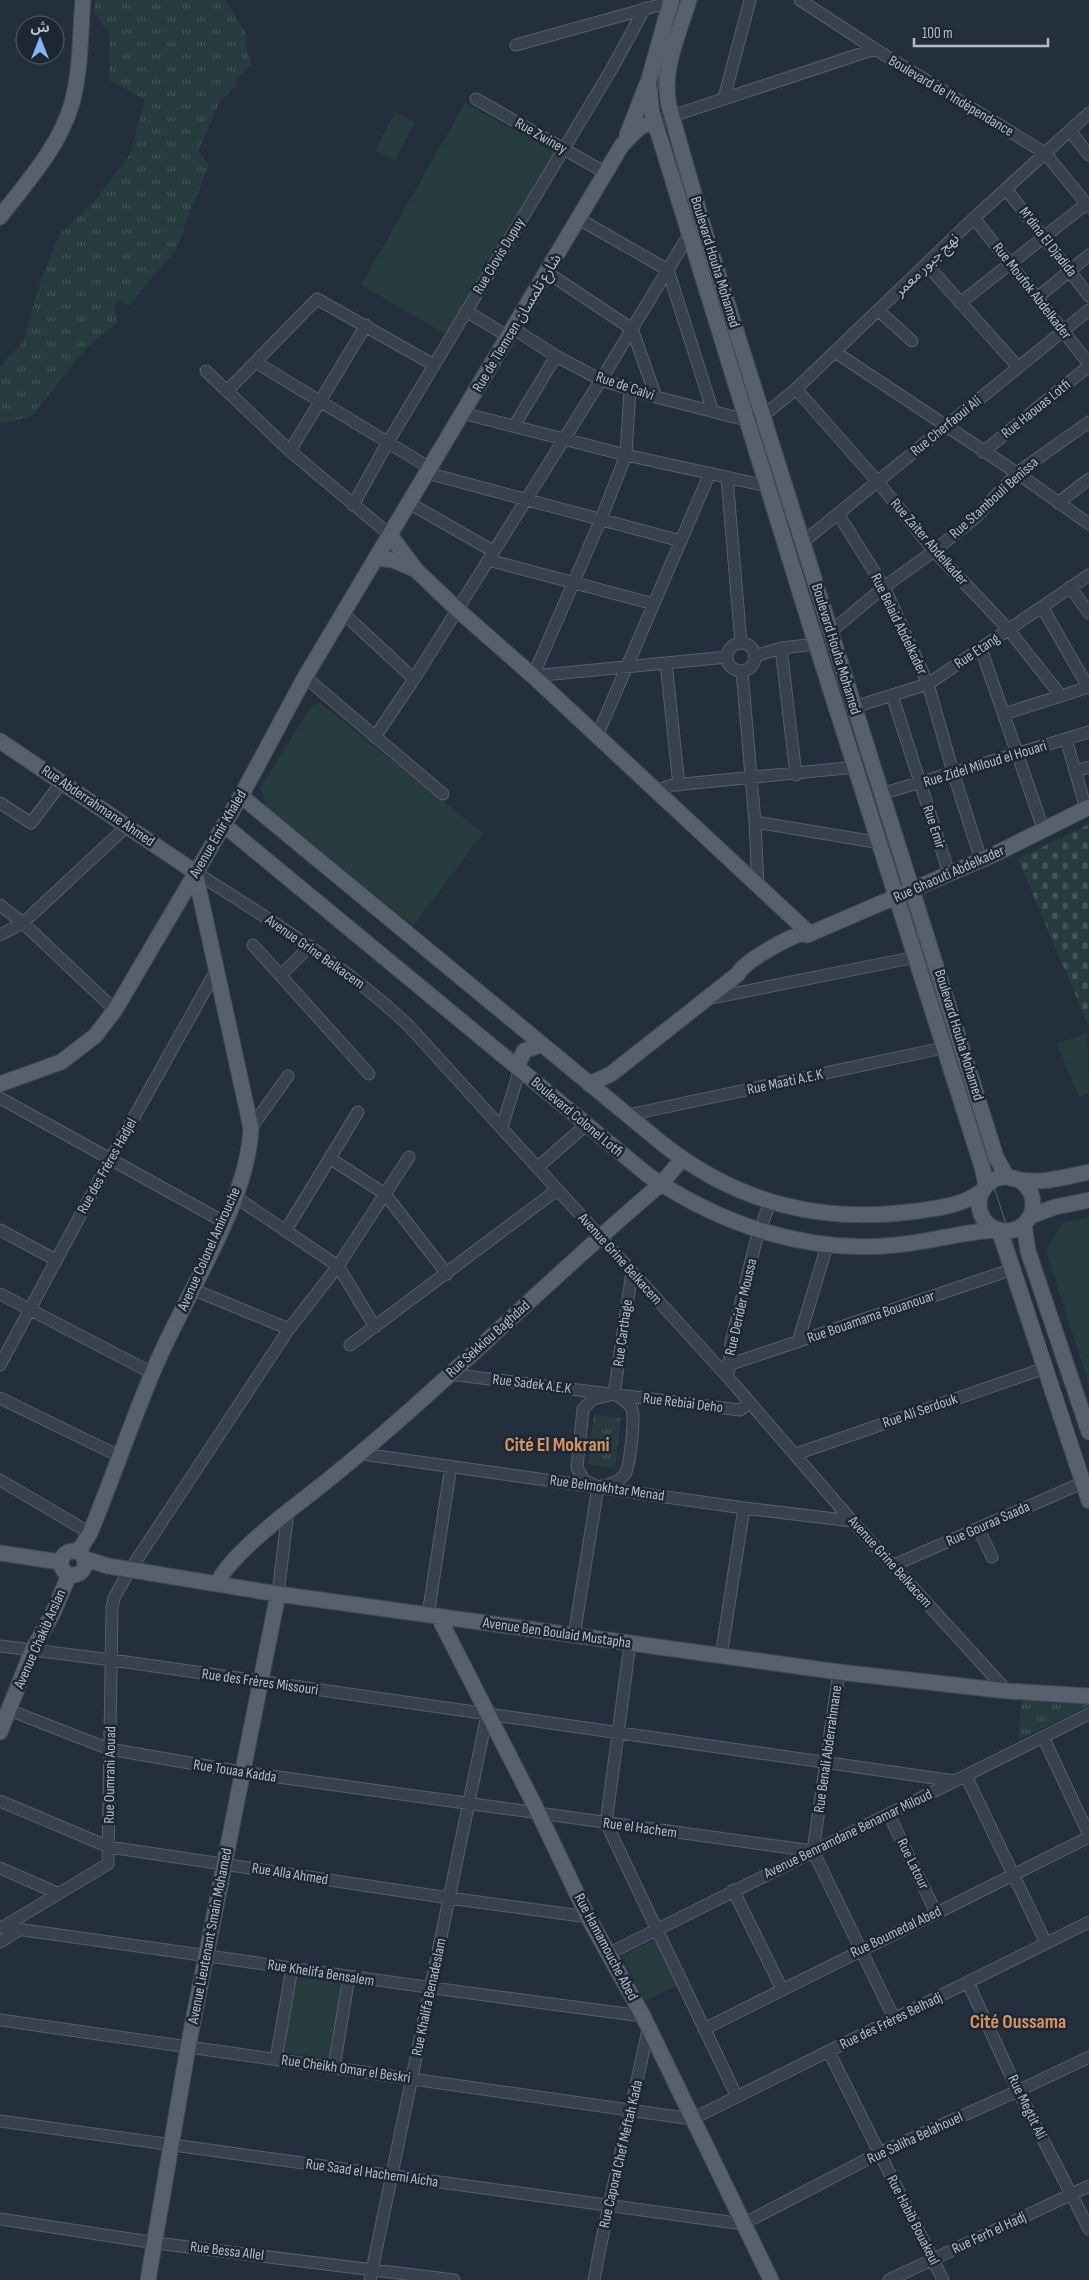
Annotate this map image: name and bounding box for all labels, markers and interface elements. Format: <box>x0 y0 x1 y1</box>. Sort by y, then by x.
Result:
north arrow <box>15 15 65 65</box>
scale bar <box>914 15 1048 47</box>
text: ش <box>30 19 50 36</box>
text: 100 m <box>922 24 953 43</box>
street label: Boulevard de l'Indépendance <box>885 51 1017 141</box>
street label: Rue Zwiney <box>512 114 571 159</box>
street label: Boulevard Houha Mohamed <box>686 194 744 330</box>
street label: M'dina El Djadida <box>1015 203 1081 281</box>
street label: Rue Clovis Dupuy <box>469 214 529 298</box>
street label: نهج جبور معمر <box>890 229 965 303</box>
street label: Rue Moufok Abdelkader <box>988 239 1076 344</box>
street label: Rue de Tlemcen شارع تلمسان <box>468 250 568 397</box>
street label: Rue de Calvi <box>593 367 657 405</box>
street label: Rue Haouas Lotfi <box>997 375 1075 443</box>
street label: Rue Cherfaoui Ali <box>907 391 986 460</box>
street label: Rue Stambouli Benïssa <box>946 453 1043 543</box>
street label: Rue Zaiter Abdelkader <box>886 494 973 590</box>
street label: Rue Belaid Abdelkader <box>866 570 932 678</box>
street label: Boulevard Houha Mohamed <box>807 581 865 717</box>
street label: Rue Etang <box>951 629 1003 673</box>
street label: Rue Zidel Miloud el Houari <box>921 736 1049 792</box>
street label: Rue Abderrahmane Ahmed <box>38 761 158 851</box>
street label: Avenue Emir Khaled <box>185 787 251 882</box>
street label: Rue Emir <box>918 803 950 852</box>
street label: Rue Ghaouti Abdelkader <box>891 841 1008 907</box>
street label: Avenue Grine Belkacem <box>261 910 368 993</box>
street label: Boulevard Houha Mohamed <box>930 967 988 1103</box>
street label: Rue Maati A.E.K <box>745 1065 825 1099</box>
street label: Boulevard Colonel Lotfi <box>527 1073 627 1161</box>
street label: Rue des Frères Hadjel <box>73 1115 141 1217</box>
street label: Avenue Colonel Amirouche <box>173 1184 245 1315</box>
street label: Avenue Grine Belkacem <box>573 1208 666 1309</box>
street label: Rue Derider Moussa <box>721 1257 761 1357</box>
street label: Rue Bouamama Bouanouar <box>805 1286 938 1348</box>
street label: Rue Sekkiou Baghdad <box>442 1296 534 1382</box>
street label: Rue Carthage <box>609 1298 637 1368</box>
street label: Rue Sadek A.E.K <box>491 1370 573 1398</box>
street label: Rue Rebiai Deho <box>642 1389 724 1417</box>
street label: Rue Ali Serdouk <box>880 1389 960 1433</box>
district label: Cité El Mokrani <box>504 1433 610 1457</box>
street label: Rue Belmokhtar Menad <box>548 1471 666 1505</box>
street label: Rue Gouraa Saada <box>943 1497 1033 1551</box>
street label: Avenue Grine Belkacem <box>843 1511 936 1612</box>
street label: Avenue Chakib Arslan <box>9 1586 70 1693</box>
street label: Avenue Ben Boulaid Mustapha <box>481 1613 632 1653</box>
street label: Rue des Frères Missouri <box>201 1664 320 1700</box>
street label: Rue Benali Abderrahmane <box>810 1684 846 1814</box>
street label: Rue Oumrani Aouad <box>100 1726 120 1824</box>
street label: Rue Touaa Kadda <box>192 1755 278 1787</box>
street label: Avenue Benramdane Benamar Miloud <box>760 1785 935 1883</box>
street label: Rue el Hachem <box>602 1813 678 1843</box>
street label: Rue Latour <box>893 1835 934 1893</box>
street label: Avenue Lieutenant Smain Mohamed <box>183 1847 236 2026</box>
street label: Rue Alla Ahmed <box>251 1859 329 1889</box>
street label: Rue Hamamouche Abed <box>570 1890 642 2004</box>
street label: Rue Boumedal Abed <box>847 1902 945 1962</box>
street label: Rue Khalifa Benadeslam <box>407 1937 451 2057</box>
street label: Rue Khelifa Bensalem <box>266 1955 376 1991</box>
street label: Rue des Frères Belhadj <box>837 1988 946 2054</box>
district label: Cité Oussama <box>970 2010 1066 2034</box>
street label: Rue Cheikh Omar el Beskri <box>280 2051 412 2088</box>
street label: Rue Megtit Ali <box>1003 2072 1051 2142</box>
street label: Rue Caporal Chef Meftah Kada <box>595 2078 647 2230</box>
street label: Rue Saliha Belahouel <box>864 2108 966 2168</box>
street label: Rue Saad el Hachemi Aicha <box>305 2154 440 2192</box>
street label: Rue Habib Bouakeul <box>882 2172 944 2268</box>
street label: Rue Ferh el Hadj <box>949 2207 1029 2258</box>
street label: Rue Bessa Allel <box>189 2237 265 2265</box>

